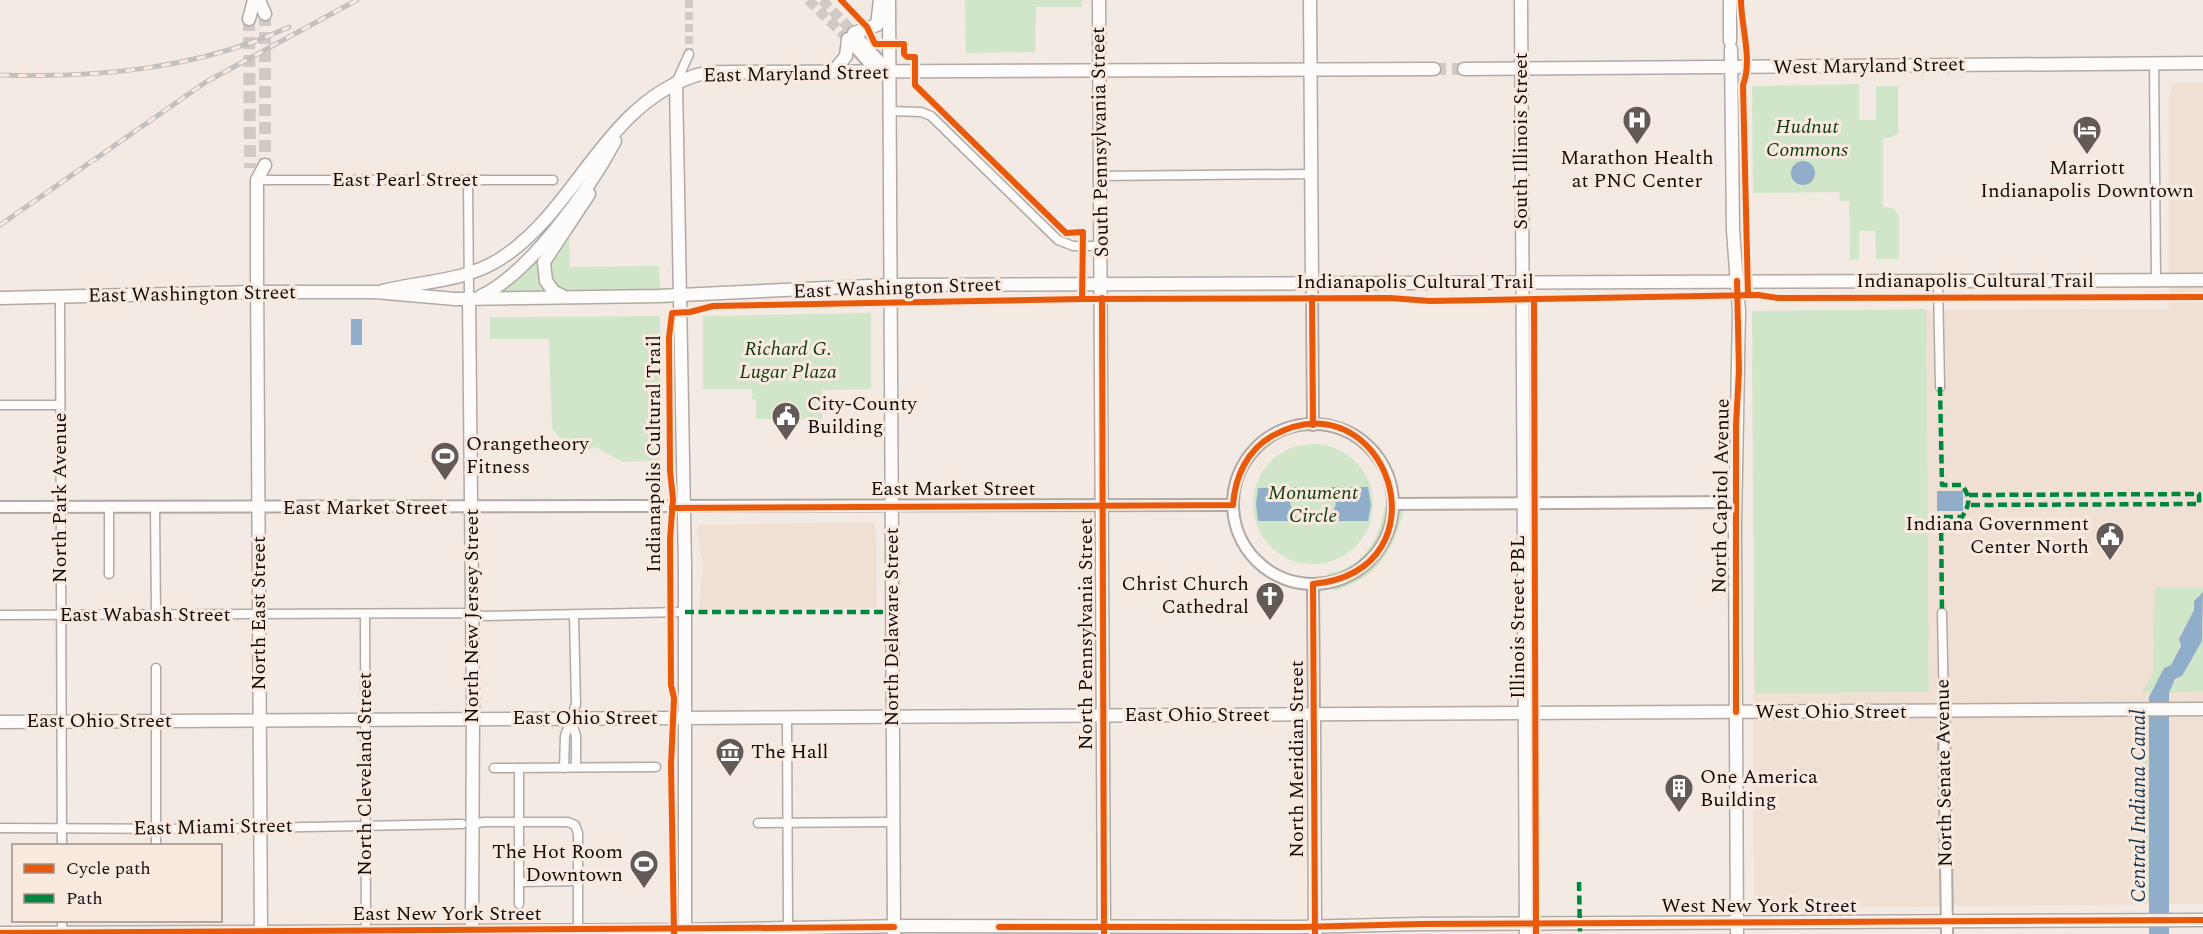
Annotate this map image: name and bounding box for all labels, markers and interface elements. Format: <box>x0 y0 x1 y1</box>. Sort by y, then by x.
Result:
street label: South Pennsylvania Street <box>1083 26 1117 258</box>
street label: West Maryland Street <box>1773 49 1965 83</box>
street label: South Illinois Street <box>1506 52 1536 230</box>
street label: East Maryland Street <box>703 57 889 91</box>
hospital icon: Marathon Health at PNC Center <box>1621 104 1653 146</box>
park label: Hudnut Commons <box>1766 112 1848 165</box>
hotel icon: Marriott Indianapolis Downtown <box>2071 114 2103 156</box>
place label: Marathon Health at PNC Center <box>1560 143 1714 196</box>
place label: Marriott Indianapolis Downtown <box>1980 153 2194 206</box>
street label: East Pearl Street <box>332 165 478 195</box>
street label: Indianapolis Cultural Trail <box>1856 266 2094 296</box>
street label: Indianapolis Cultural Trail <box>1296 267 1534 297</box>
street label: East Washington Street <box>792 269 1002 307</box>
street label: East Washington Street <box>88 277 296 311</box>
park label: Richard G. Lugar Plaza <box>739 334 837 387</box>
street label: Indianapolis Cultural Trail <box>639 335 669 573</box>
place label: City-County Building <box>807 389 918 442</box>
street label: North Capitol Avenue <box>1704 398 1738 594</box>
public building icon: City-County Building <box>770 400 802 442</box>
street label: North Park Avenue <box>45 413 75 583</box>
place label: Orangetheory Fitness <box>466 429 590 482</box>
sports icon: Orangetheory Fitness <box>429 440 461 482</box>
street label: East Market Street <box>870 474 1036 504</box>
park label: Monument Circle <box>1268 478 1359 531</box>
street label: East Market Street <box>282 493 448 523</box>
street label: North New Jersey Street <box>457 509 487 723</box>
place label: Indiana Government Center North <box>1905 509 2089 562</box>
street label: North Pennsylvania Street <box>1071 518 1101 750</box>
public building icon: Indiana Government Center North <box>2094 520 2126 562</box>
street label: North Delaware Street <box>877 527 907 727</box>
street label: Illinois Street PBL <box>1503 535 1533 699</box>
street label: North East Street <box>244 536 274 690</box>
place label: Christ Church Cathedral <box>1122 569 1249 622</box>
church icon: Christ Church Cathedral <box>1254 580 1286 622</box>
street label: East Wabash Street <box>59 600 231 630</box>
street label: North Meridian Street <box>1282 660 1312 858</box>
street label: North Cleveland Street <box>350 672 380 876</box>
street label: North Senate Avenue <box>1927 679 1961 867</box>
street label: West Ohio Street <box>1755 697 1907 727</box>
street label: East Ohio Street <box>1124 700 1270 730</box>
street label: East Ohio Street <box>512 703 658 733</box>
street label: East Ohio Street <box>26 706 172 736</box>
water label: Central Indiana Canal <box>2123 709 2155 903</box>
museum icon: The Hall <box>714 736 746 778</box>
place label: The Hall <box>751 737 828 767</box>
place label: One America Building <box>1700 762 1818 815</box>
building icon: One America Building <box>1663 772 1695 814</box>
street label: East Miami Street <box>133 811 293 843</box>
place label: The Hot Room Downtown <box>492 837 623 890</box>
legend <box>12 844 222 922</box>
sports icon: The Hot Room Downtown <box>628 848 660 890</box>
text: Cycle path <box>66 855 151 882</box>
text: Path <box>66 885 103 912</box>
street label: West New York Street <box>1661 891 1857 921</box>
street label: East New York Street <box>352 899 542 929</box>

